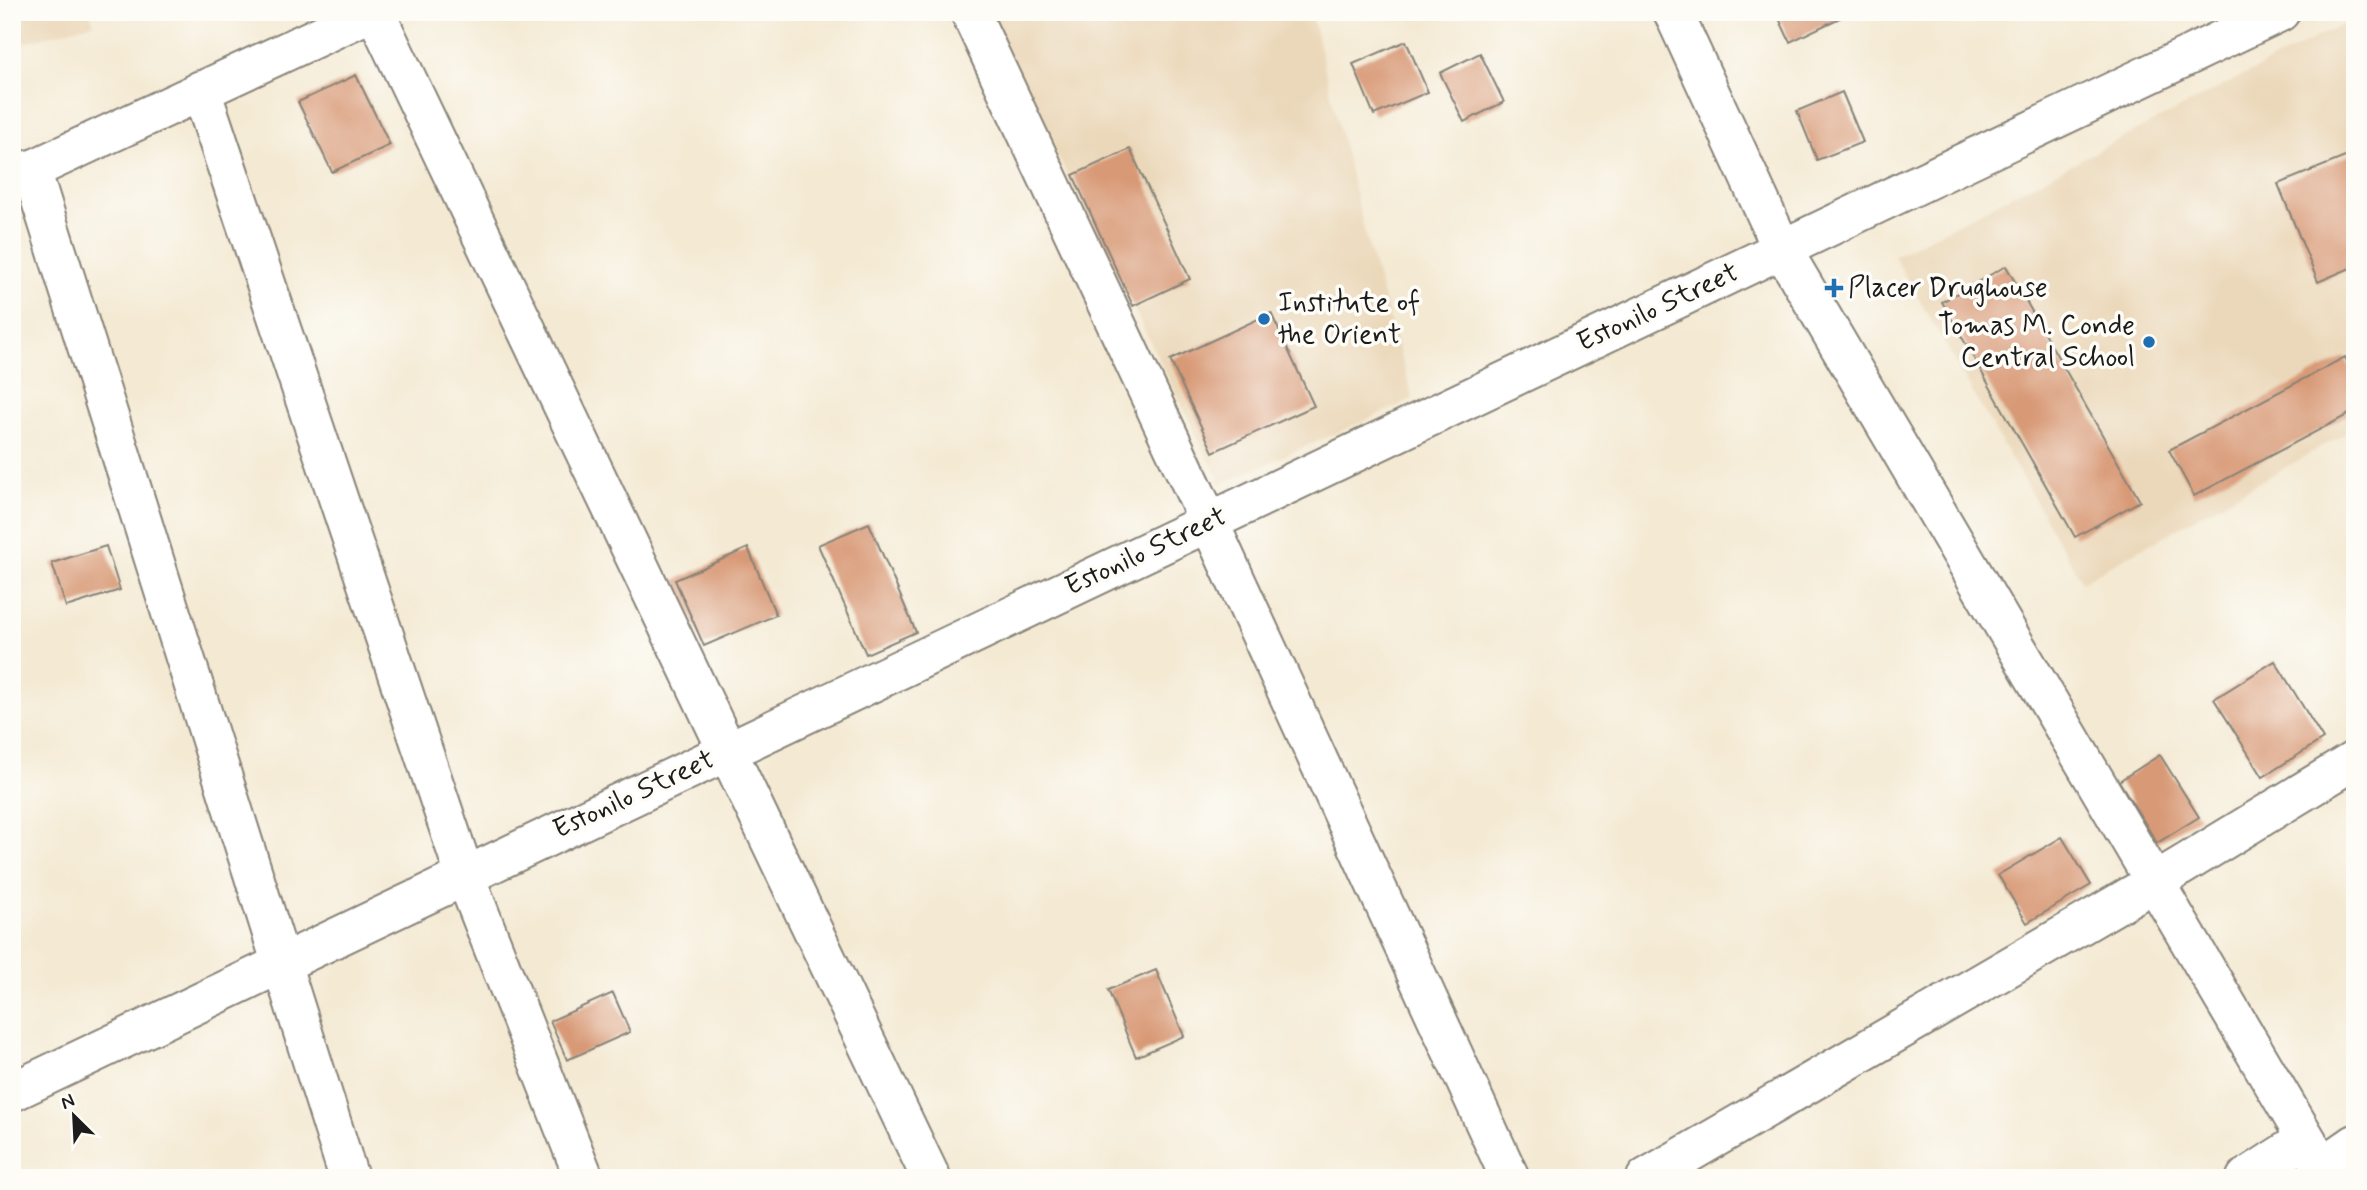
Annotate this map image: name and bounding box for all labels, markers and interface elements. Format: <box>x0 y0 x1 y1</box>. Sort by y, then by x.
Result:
street label: Estonilo Street <box>1571 254 1745 362</box>
place label: Placer Drughouse <box>1848 270 2048 307</box>
marker: Placer Drughouse <box>1826 280 1842 296</box>
place label: Institute of the Orient <box>1278 285 1420 354</box>
place label: Tomas M. Conde Central School <box>1938 308 2135 377</box>
marker: Institute of the Orient <box>1256 311 1272 327</box>
marker: Tomas M. Conde Central School <box>2141 334 2157 350</box>
street label: Estonilo Street <box>1059 498 1233 606</box>
street label: Estonilo Street <box>547 741 721 849</box>
north arrow <box>38 1082 108 1152</box>
text: N <box>57 1088 79 1116</box>

